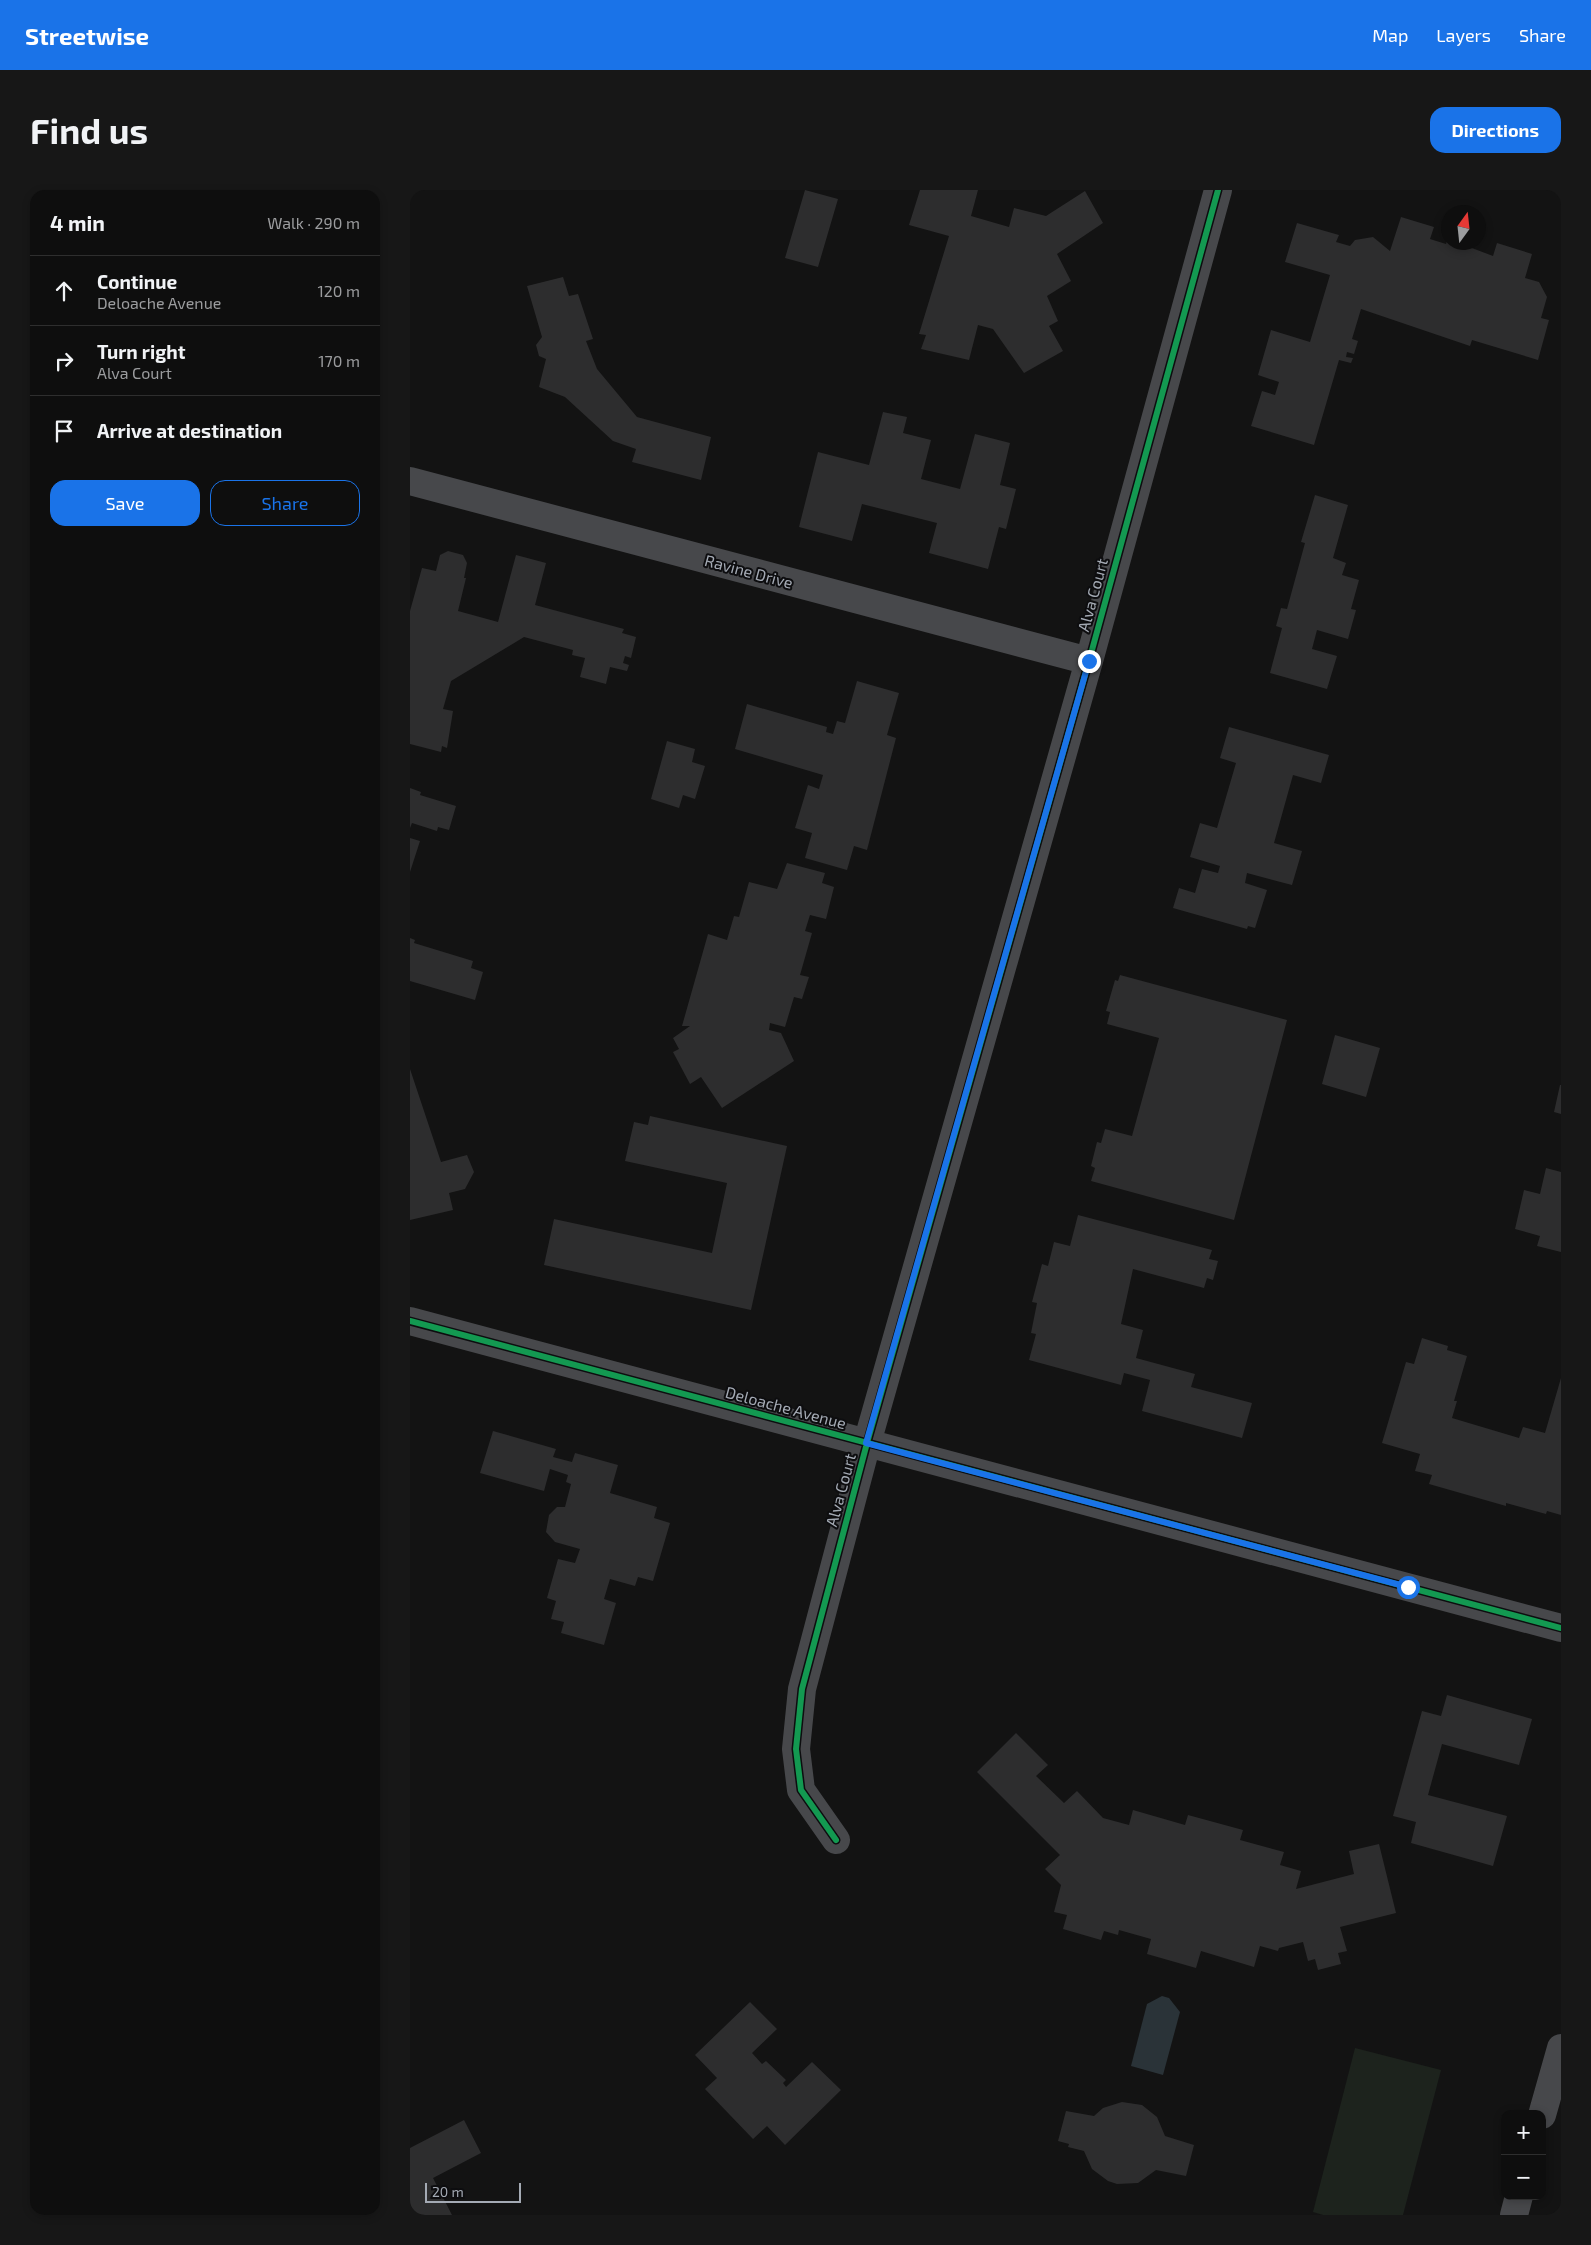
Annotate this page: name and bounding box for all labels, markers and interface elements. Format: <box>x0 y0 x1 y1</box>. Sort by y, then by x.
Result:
text: Streetwise <box>25 21 149 50</box>
text: Map <box>1372 24 1408 46</box>
text: Layers <box>1436 24 1491 46</box>
text: Share <box>1519 24 1566 46</box>
button: Directions <box>1430 107 1561 153</box>
text: Find us <box>30 109 148 151</box>
north arrow <box>1441 205 1486 250</box>
text: 4 min <box>50 210 105 235</box>
text: Walk · 290 m <box>267 213 360 232</box>
text: Continue <box>97 270 177 293</box>
icon: ahead <box>50 277 78 305</box>
text: 120 m <box>317 281 360 300</box>
text: Deloache Avenue <box>97 293 221 312</box>
text: Turn right <box>97 340 185 363</box>
icon: right <box>50 347 78 375</box>
text: 170 m <box>318 351 360 370</box>
text: Alva Court <box>97 363 172 382</box>
icon: arrive <box>50 417 78 445</box>
text: Arrive at destination <box>97 419 282 442</box>
button: Save <box>50 480 200 526</box>
button: Share <box>210 480 360 526</box>
street label: Ravine Drive <box>703 550 795 592</box>
street label: Alva Court <box>1073 556 1111 634</box>
route end <box>1078 650 1101 673</box>
street label: Deloache Avenue <box>723 1382 849 1432</box>
street label: Alva Court <box>821 1451 859 1529</box>
route start <box>1397 1576 1420 1599</box>
map controls <box>1501 2110 1546 2200</box>
button: + <box>1501 2110 1546 2155</box>
button: − <box>1501 2155 1546 2200</box>
scale bar <box>425 2180 521 2203</box>
text: 20 m <box>432 2183 464 2200</box>

